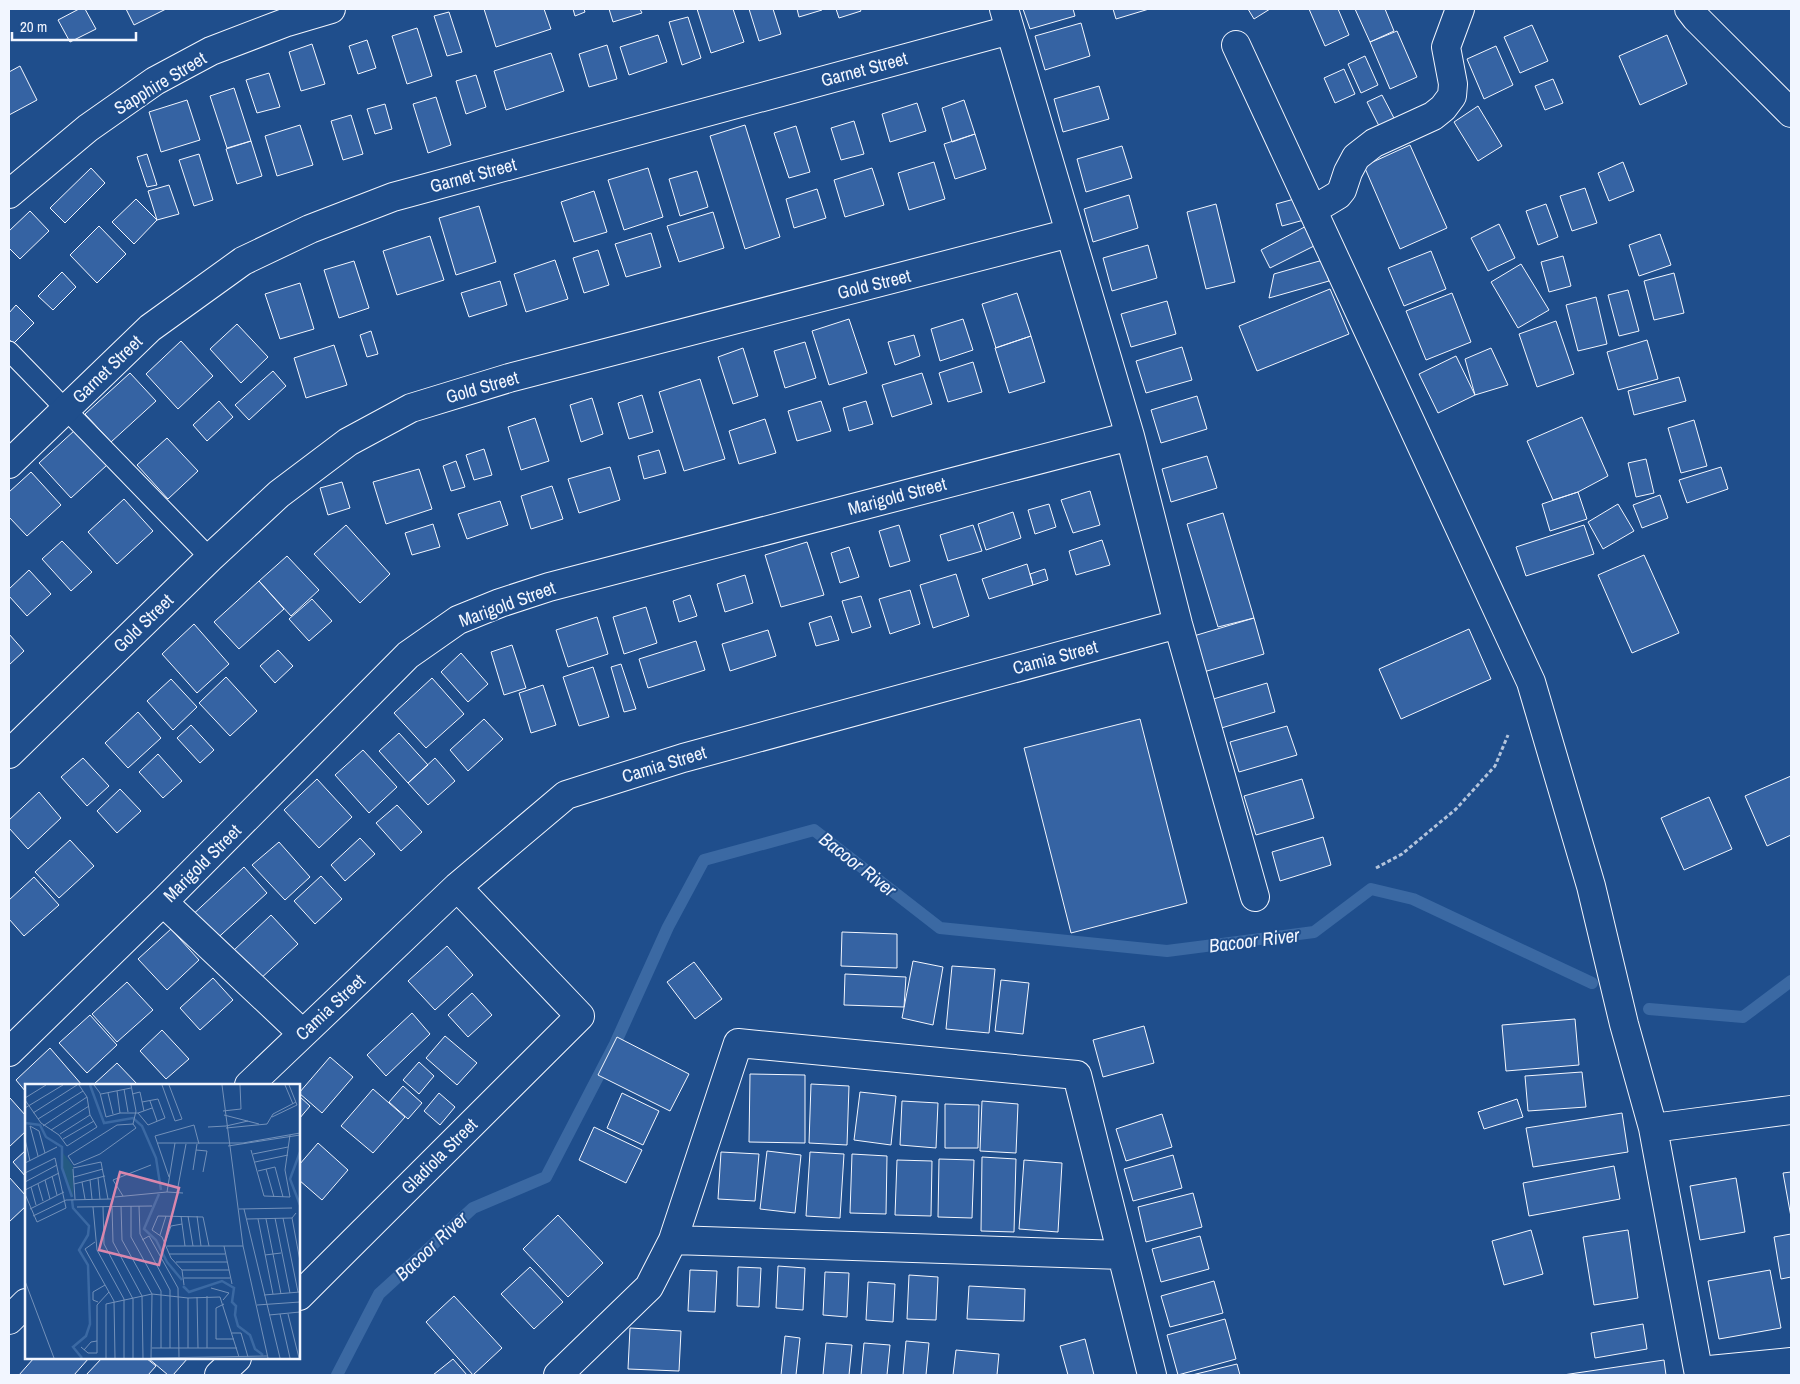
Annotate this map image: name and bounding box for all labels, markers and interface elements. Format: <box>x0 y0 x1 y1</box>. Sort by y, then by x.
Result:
scale bar <box>12 10 136 42</box>
text: 20 m <box>20 16 47 37</box>
street label: Garnet Street <box>818 45 910 93</box>
street label: Sapphire Street <box>109 46 211 120</box>
street label: Garnet Street <box>427 151 519 199</box>
street label: Gold Street <box>835 263 913 305</box>
street label: Garnet Street <box>66 329 148 409</box>
street label: Gold Street <box>443 365 521 409</box>
street label: Marigold Street <box>845 471 949 521</box>
street label: Marigold Street <box>455 575 559 633</box>
street label: Gold Street <box>107 588 179 658</box>
street label: Camia Street <box>1010 634 1100 680</box>
street label: Camia Street <box>619 739 709 789</box>
street label: Marigold Street <box>157 818 247 908</box>
water label: Bacoor River <box>814 826 902 903</box>
water label: Bacoor River <box>1207 921 1302 958</box>
street label: Camia Street <box>290 968 370 1046</box>
inset map <box>25 1084 300 1359</box>
street label: Gladiola Street <box>395 1112 483 1200</box>
water label: Bacoor River <box>389 1205 474 1287</box>

